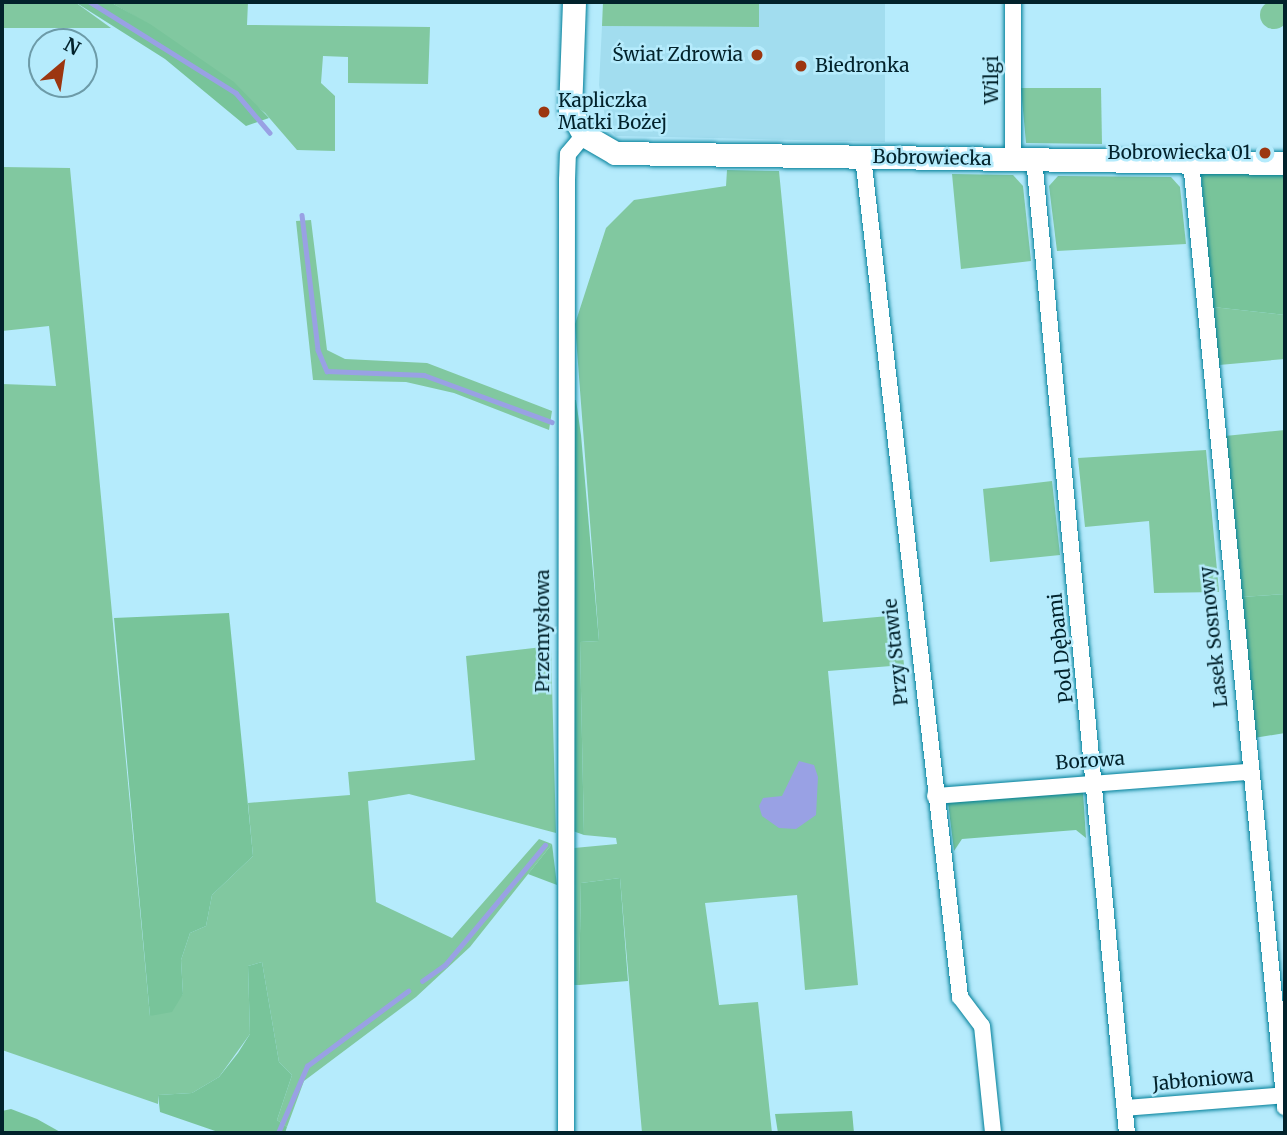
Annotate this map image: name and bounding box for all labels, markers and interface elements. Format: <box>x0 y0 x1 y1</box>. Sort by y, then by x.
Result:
north arrow <box>28 28 98 98</box>
text: N <box>60 32 85 61</box>
place label: Świat Zdrowia <box>612 44 743 66</box>
marker: Świat Zdrowia <box>749 47 765 63</box>
place label: Biedronka <box>815 55 909 77</box>
street label: Wilgi <box>981 56 1003 104</box>
marker: Biedronka <box>793 58 809 74</box>
place label: Kapliczka Matki Bożej <box>558 90 667 134</box>
marker: Kapliczka Matki Bożej <box>536 104 552 120</box>
place label: Bobrowiecka 01 <box>1107 142 1251 164</box>
marker: Bobrowiecka 01 <box>1257 145 1273 161</box>
street label: Bobrowiecka <box>872 146 992 170</box>
street label: Lasek Sosnowy <box>1195 565 1233 709</box>
street label: Przemysłowa <box>532 569 554 693</box>
street label: Pod Dębami <box>1044 592 1078 704</box>
street label: Przy Stawie <box>879 597 913 707</box>
street label: Borowa <box>1055 747 1125 775</box>
street label: Jabłoniowa <box>1151 1064 1255 1096</box>

